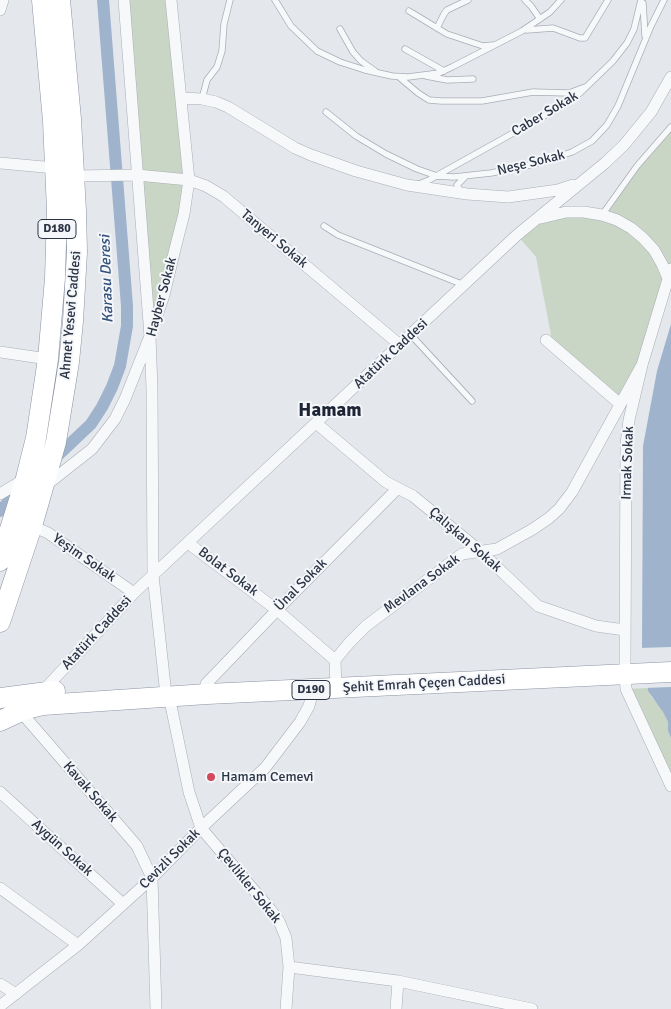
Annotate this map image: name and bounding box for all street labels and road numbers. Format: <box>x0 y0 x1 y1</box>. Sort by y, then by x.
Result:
street label: Caber Sokak <box>509 88 581 140</box>
street label: Neşe Sokak <box>496 147 566 179</box>
street label: Tanyeri Sokak <box>237 206 311 272</box>
road number: D180 <box>38 220 76 238</box>
street label: Ahmet Yesevi Caddesi <box>57 250 85 380</box>
street label: Hayber Sokak <box>143 255 181 339</box>
street label: Atatürk Caddesi <box>350 315 432 393</box>
street label: Irmak Sokak <box>618 426 638 500</box>
street label: Çalışkan Sokak <box>425 504 505 576</box>
street label: Yeşim Sokak <box>49 530 119 586</box>
street label: Bolat Sokak <box>195 544 261 600</box>
street label: Mevlana Sokak <box>381 551 463 617</box>
street label: Ünal Sokak <box>271 555 331 615</box>
street label: Atatürk Caddesi <box>58 592 136 674</box>
street label: Şehit Emrah Çeçen Caddesi <box>342 671 506 697</box>
road number: D190 <box>292 680 330 700</box>
street label: Kavak Sokak <box>59 758 121 826</box>
street label: Aygün Sokak <box>28 816 96 880</box>
street label: Cevizli Sokak <box>136 825 204 893</box>
street label: Çevlikler Sokak <box>214 845 284 927</box>

